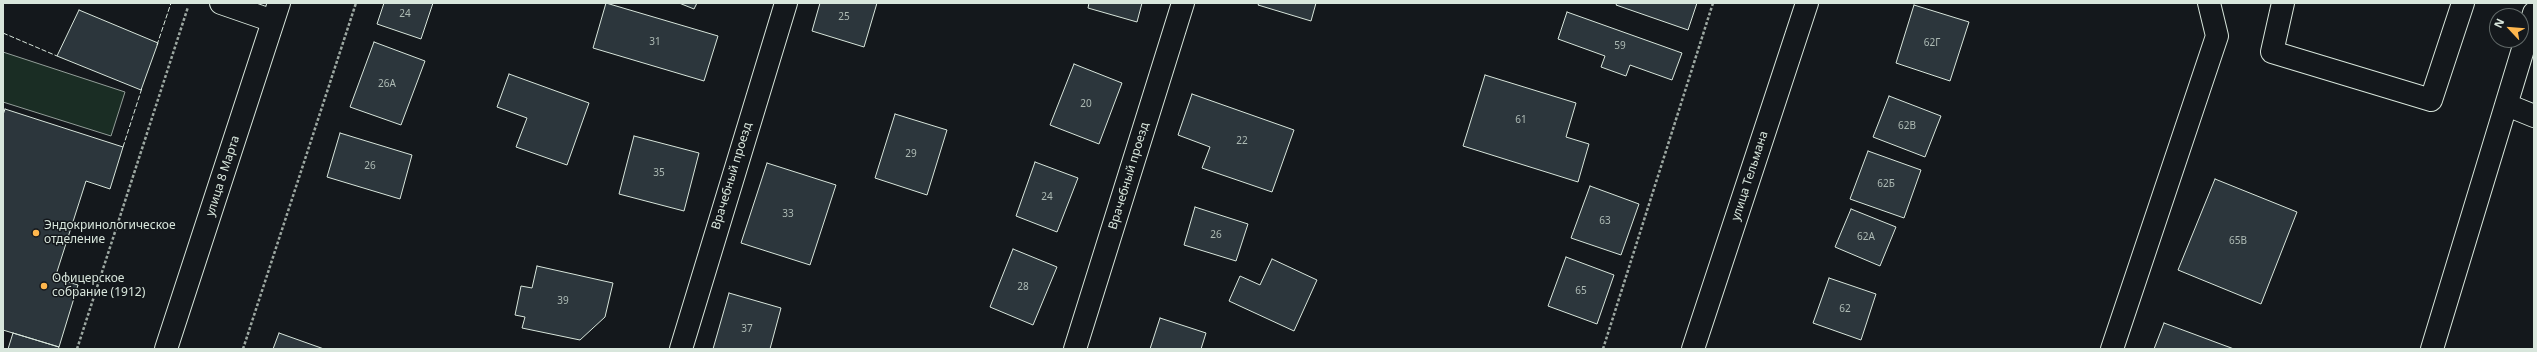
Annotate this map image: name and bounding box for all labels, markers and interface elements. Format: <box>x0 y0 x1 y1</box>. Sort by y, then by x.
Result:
house number: 24 <box>399 8 411 20</box>
north arrow <box>2489 8 2529 48</box>
house number: 25 <box>838 11 850 23</box>
text: N <box>2490 16 2507 30</box>
house number: 31 <box>649 36 661 48</box>
house number: 62Г <box>1924 37 1940 49</box>
house number: 59 <box>1614 40 1626 52</box>
house number: 26А <box>378 78 396 90</box>
house number: 20 <box>1080 98 1092 110</box>
house number: 61 <box>1515 114 1527 126</box>
house number: 62В <box>1898 120 1916 132</box>
street label: Врачебный проезд <box>709 121 755 231</box>
street label: Врачебный проезд <box>1106 121 1152 231</box>
street label: улица Тельмана <box>1729 129 1771 223</box>
street label: улица 8 Марта <box>203 134 243 218</box>
house number: 22 <box>1236 135 1248 147</box>
house number: 29 <box>905 148 917 160</box>
house number: 26 <box>364 160 376 172</box>
house number: 35 <box>653 167 665 179</box>
house number: 62Б <box>1877 178 1895 190</box>
house number: 24 <box>1041 191 1053 203</box>
house number: 33 <box>782 208 794 220</box>
house number: 63 <box>1599 215 1611 227</box>
place label: Эндокринологическое отделение <box>44 219 176 247</box>
marker: Эндокринологическое отделение <box>31 228 41 238</box>
house number: 26 <box>1210 229 1222 241</box>
house number: 62А <box>1857 231 1875 243</box>
house number: 65В <box>2229 235 2247 247</box>
place label: Офицерское собрание (1912) <box>52 272 145 300</box>
marker: Офицерское собрание (1912) <box>39 281 49 291</box>
house number: 28 <box>1017 281 1029 293</box>
house number: 65 <box>1575 285 1587 297</box>
house number: 39 <box>557 295 569 307</box>
house number: 62 <box>1839 303 1851 315</box>
house number: 37 <box>741 323 753 335</box>

